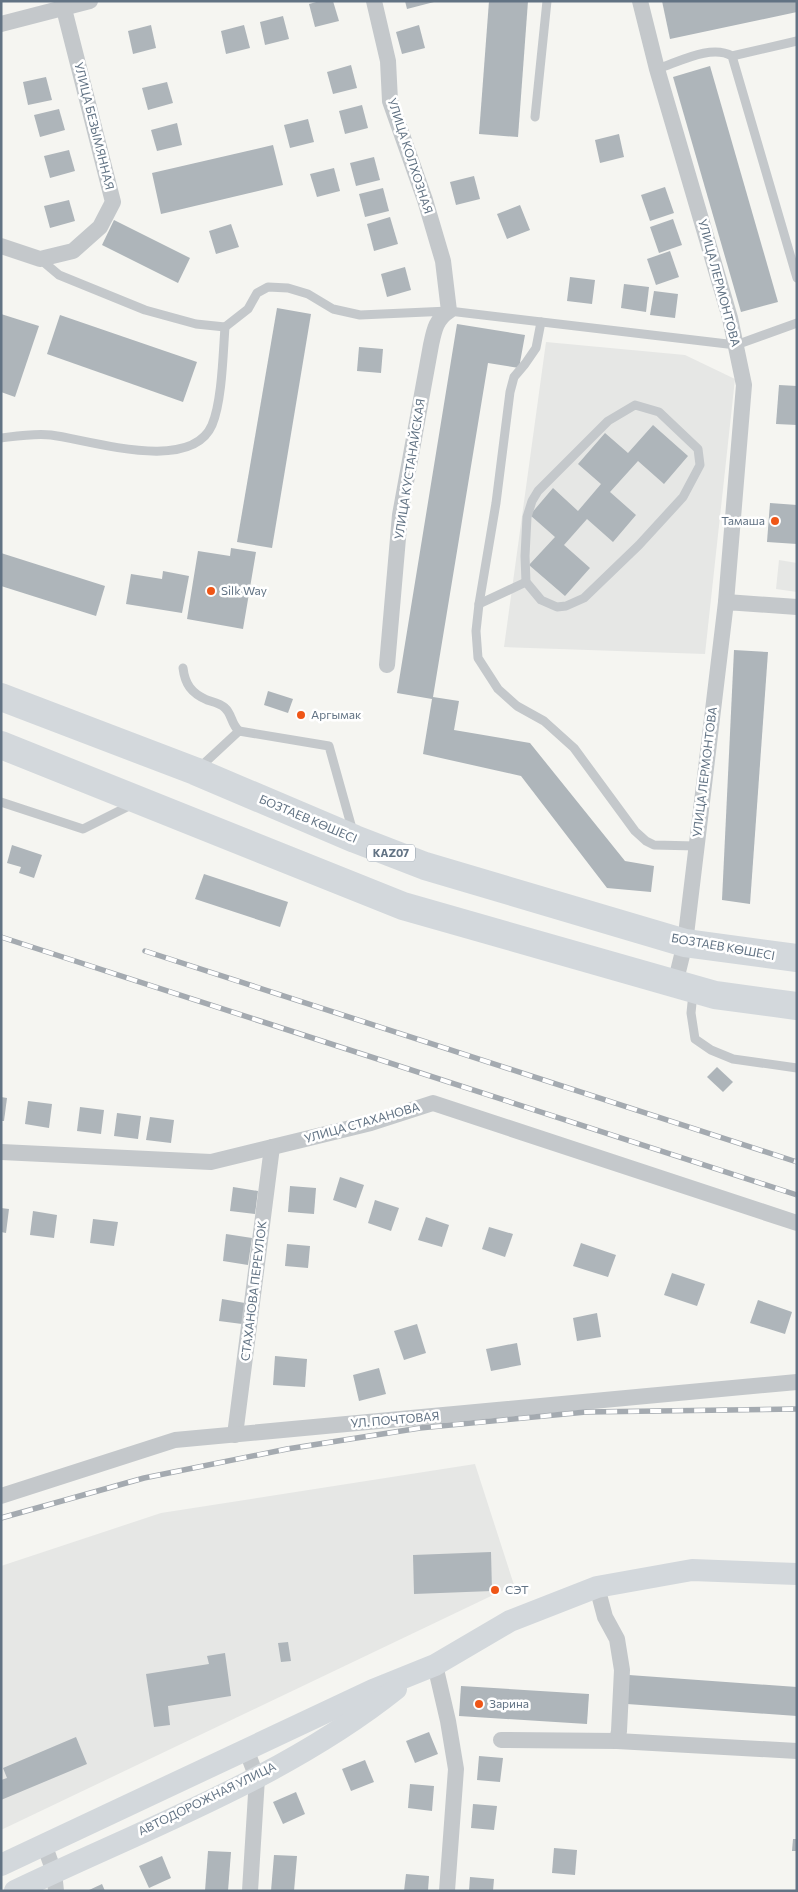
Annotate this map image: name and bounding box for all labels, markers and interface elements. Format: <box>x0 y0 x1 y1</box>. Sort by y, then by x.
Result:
street label: УЛИЦА БЕЗЫМЯННАЯ <box>72 61 118 191</box>
street label: УЛИЦА КОЛХОЗНАЯ <box>386 96 436 215</box>
street label: УЛИЦА ЛЕРМОНТОВА <box>696 217 744 348</box>
street label: УЛИЦА КУСТАНАЙСКАЯ <box>391 397 427 540</box>
place label: Тамаша <box>721 513 765 527</box>
marker: Тамаша <box>769 515 781 527</box>
place label: Silk Way <box>221 583 267 597</box>
marker: Silk Way <box>205 585 217 597</box>
street label: УЛИЦА ЛЕРМОНТОВА <box>689 706 719 838</box>
place label: Аргымак <box>311 707 362 721</box>
marker: Аргымак <box>295 709 307 721</box>
street label: БОЗТАЕВ КӨШЕСІ <box>257 791 359 845</box>
road number: KAZ07 <box>367 844 415 861</box>
street label: БОЗТАЕВ КӨШЕСІ <box>670 930 776 962</box>
street label: УЛИЦА СТАХАНОВА <box>303 1099 421 1145</box>
street label: СТАХАНОВА ПЕРЕУЛОК <box>237 1220 269 1362</box>
street label: УЛ. ПОЧТОВАЯ <box>350 1408 440 1430</box>
place label: СЭТ <box>505 1582 529 1596</box>
marker: СЭТ <box>489 1584 501 1596</box>
place label: Зарина <box>489 1696 529 1710</box>
marker: Зарина <box>473 1698 485 1710</box>
street label: АВТОДОРОЖНАЯ УЛИЦА <box>135 1759 278 1838</box>

